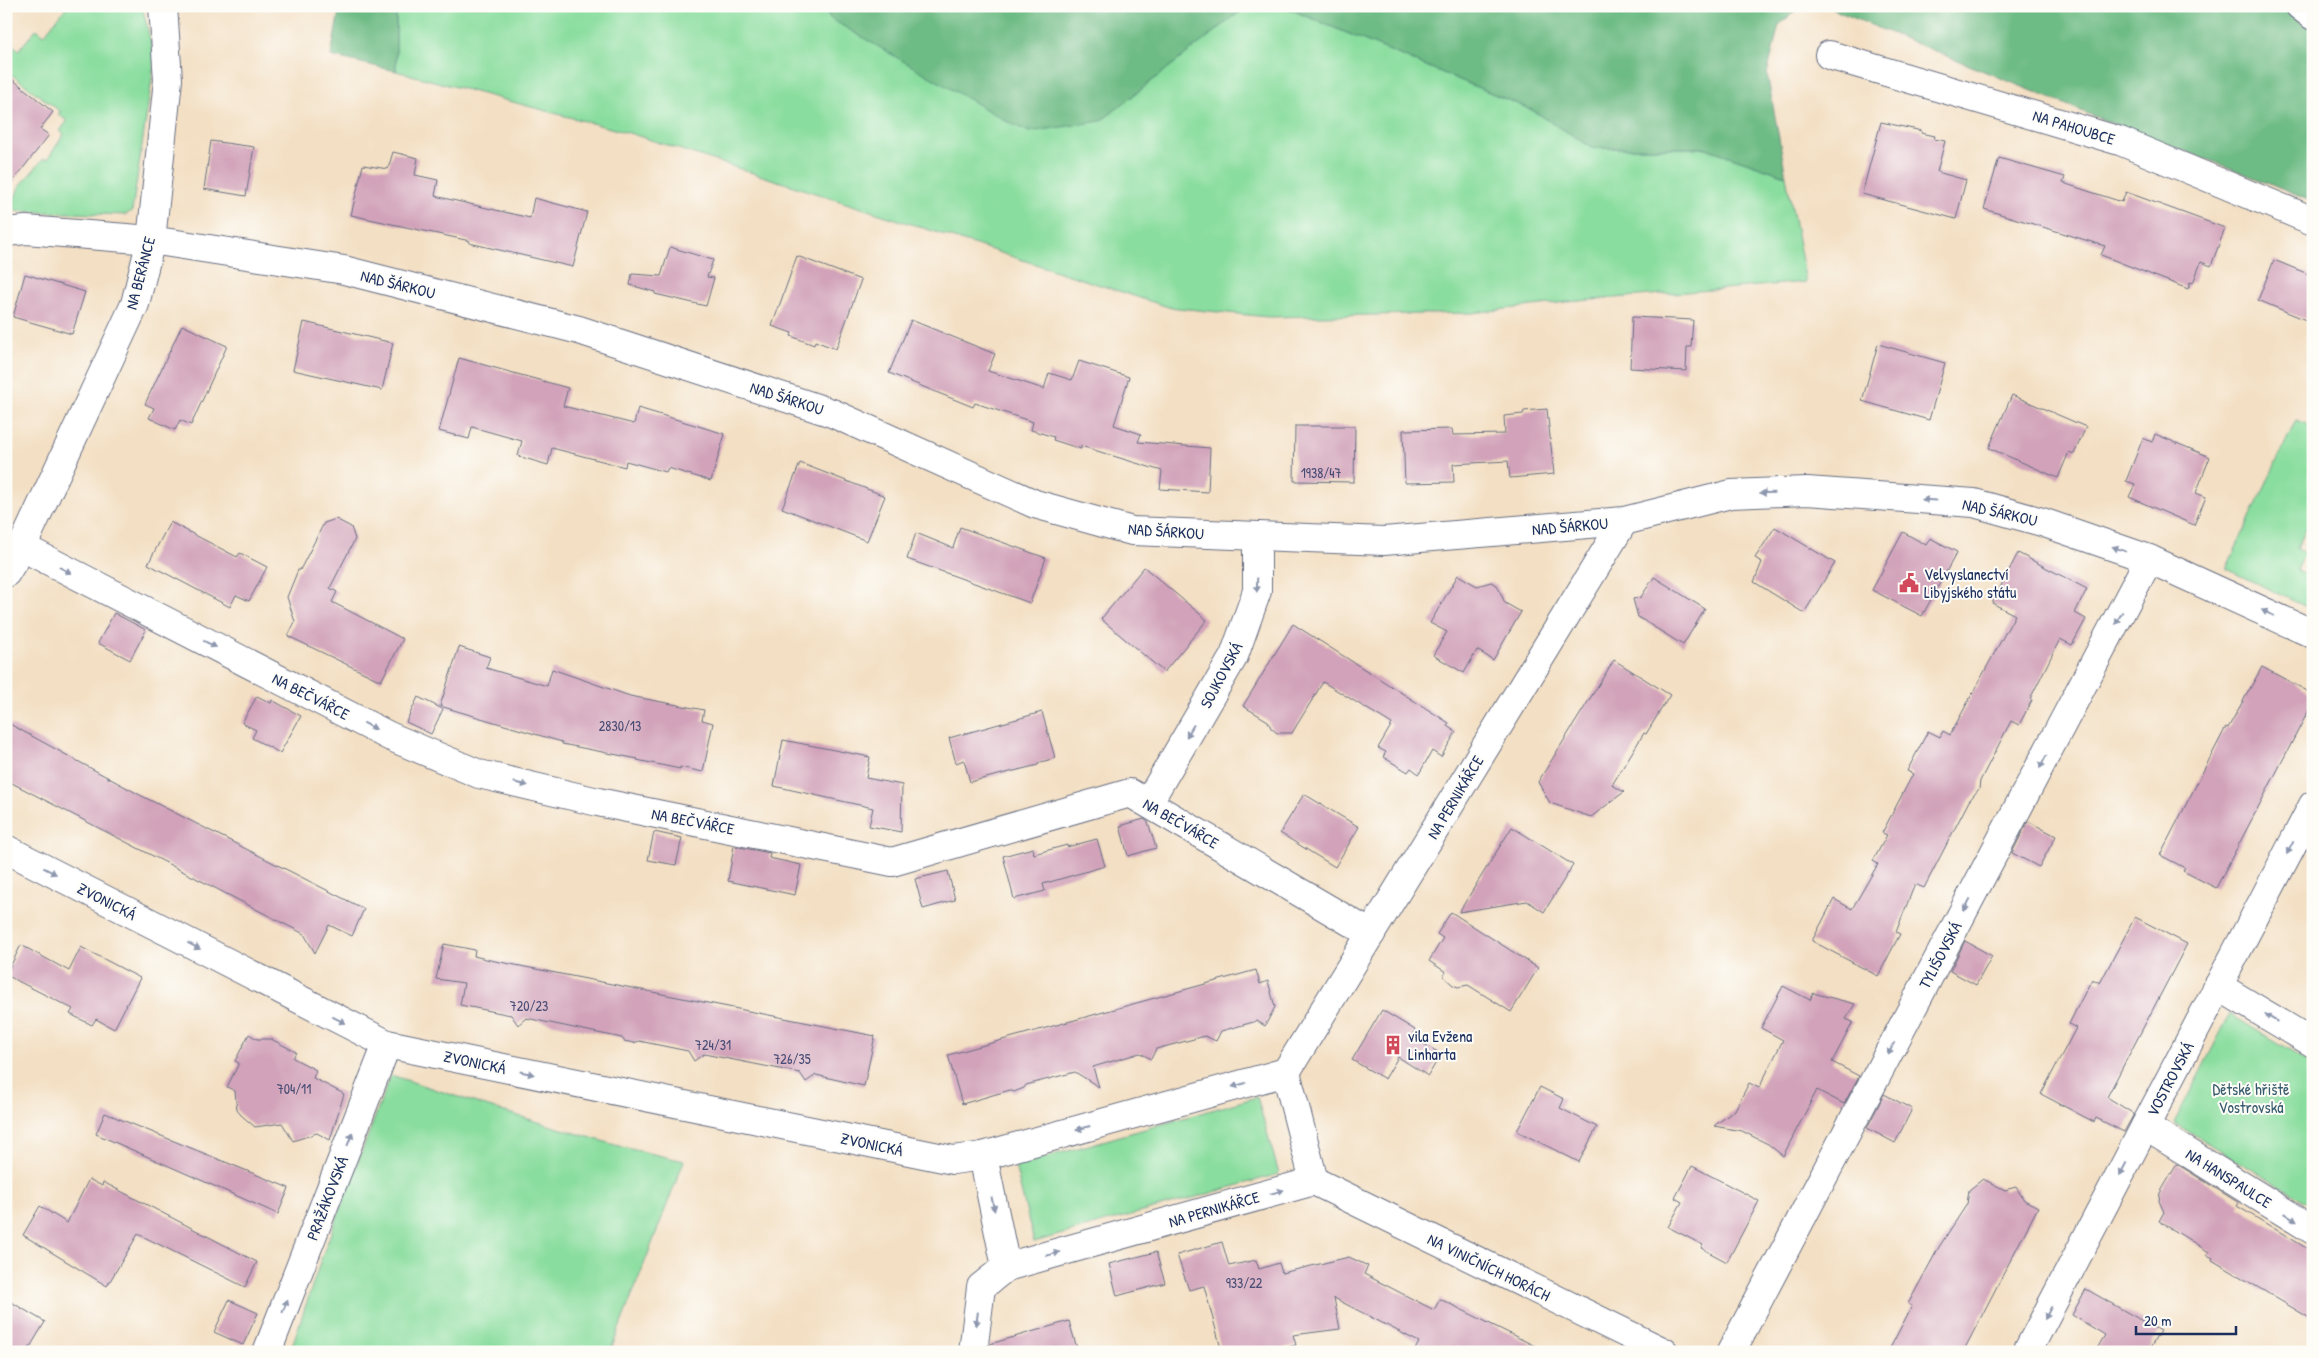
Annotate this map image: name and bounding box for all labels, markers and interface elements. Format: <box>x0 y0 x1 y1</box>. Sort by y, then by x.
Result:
street label: NA PAHOUBCE <box>2030 104 2118 150</box>
street label: NA BERÁNCE <box>120 234 160 312</box>
street label: NAD ŠÁRKOU <box>358 264 438 304</box>
street label: NAD ŠÁRKOU <box>747 376 827 420</box>
house number: 1938/47 <box>1301 463 1341 482</box>
one-way arrow <box>1759 489 1775 497</box>
street label: NAD ŠÁRKOU <box>1960 493 2040 531</box>
one-way arrow <box>1921 495 1937 503</box>
street label: NAD ŠÁRKOU <box>1531 512 1609 540</box>
street label: NAD ŠÁRKOU <box>1127 517 1205 545</box>
one-way arrow <box>2112 545 2127 552</box>
place label: Velvyslanectví Libyjského státu <box>1924 563 2017 603</box>
one-way arrow <box>58 566 72 574</box>
public building icon: Velvyslanectví Libyjského státu <box>1898 572 1920 594</box>
one-way arrow <box>1252 577 1260 593</box>
one-way arrow <box>2261 609 2275 617</box>
one-way arrow <box>2114 611 2123 625</box>
street label: SOJKOVSKÁ <box>1194 638 1248 712</box>
one-way arrow <box>202 640 217 648</box>
street label: NA BEČVÁŘCE <box>269 667 353 725</box>
house number: 2830/13 <box>599 716 641 735</box>
one-way arrow <box>362 722 377 730</box>
one-way arrow <box>1185 725 1194 738</box>
street label: NA PERNIKÁŘCE <box>1421 751 1489 843</box>
one-way arrow <box>2039 754 2047 769</box>
one-way arrow <box>513 780 528 788</box>
street label: NA BEČVÁŘCE <box>1139 793 1223 853</box>
street label: NA BEČVÁŘCE <box>650 802 736 840</box>
one-way arrow <box>2286 841 2294 856</box>
one-way arrow <box>42 867 57 875</box>
street label: ZVONICKÁ <box>74 877 140 925</box>
one-way arrow <box>1963 898 1971 913</box>
street label: TYLIŠOVSKÁ <box>1913 917 1967 992</box>
one-way arrow <box>187 942 201 950</box>
house number: 720/23 <box>510 996 548 1015</box>
one-way arrow <box>2265 1013 2278 1023</box>
one-way arrow <box>332 1016 346 1024</box>
place label: vila Evžena Linharta <box>1408 1025 1472 1065</box>
building icon: vila Evžena Linharta <box>1382 1034 1404 1056</box>
house number: 724/31 <box>695 1035 731 1054</box>
street label: VOSTROVSKÁ <box>2141 1038 2199 1120</box>
one-way arrow <box>1887 1042 1895 1056</box>
street label: ZVONICKÁ <box>442 1045 508 1079</box>
house number: 726/35 <box>773 1049 811 1068</box>
one-way arrow <box>520 1069 535 1077</box>
park label: Dětské hřiště Vostrovská <box>2213 1078 2290 1118</box>
house number: 704/11 <box>277 1079 311 1098</box>
one-way arrow <box>1232 1081 1247 1089</box>
one-way arrow <box>1075 1125 1090 1133</box>
street label: ZVONICKÁ <box>839 1127 905 1161</box>
one-way arrow <box>347 1131 354 1146</box>
street label: NA HANSPAULCE <box>2182 1143 2276 1213</box>
street label: PRAŽÁKOVSKÁ <box>301 1153 353 1243</box>
one-way arrow <box>2119 1162 2127 1176</box>
street label: NA PERNIKÁŘCE <box>1166 1186 1262 1232</box>
one-way arrow <box>1269 1187 1284 1195</box>
one-way arrow <box>989 1196 997 1211</box>
one-way arrow <box>2284 1212 2297 1221</box>
street label: NA VINIČNÍCH HORÁCH <box>1424 1228 1554 1306</box>
one-way arrow <box>1045 1250 1060 1258</box>
house number: 933/22 <box>1226 1273 1263 1292</box>
one-way arrow <box>281 1298 289 1313</box>
scale bar <box>2136 1303 2236 1335</box>
one-way arrow <box>2044 1306 2052 1320</box>
text: 20 m <box>2144 1310 2171 1331</box>
one-way arrow <box>973 1312 981 1328</box>

